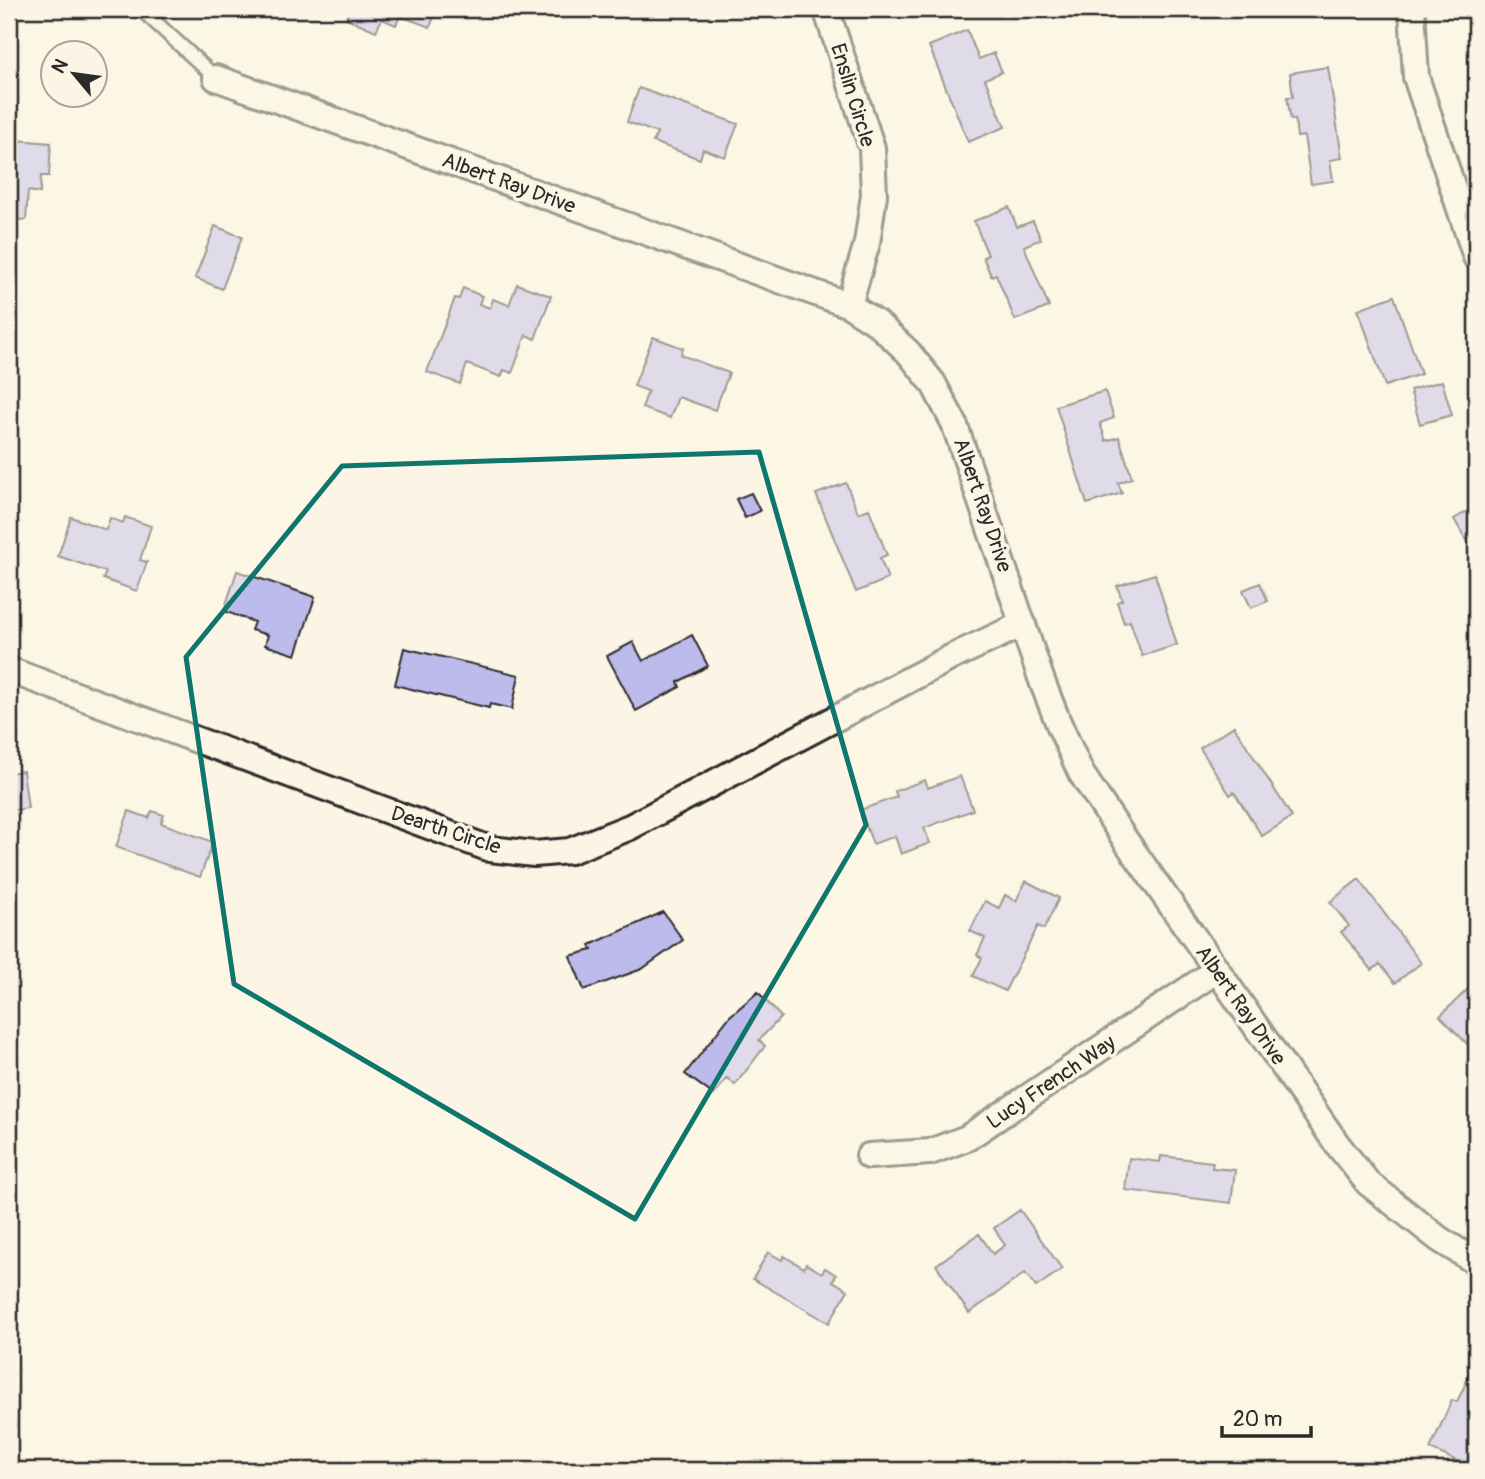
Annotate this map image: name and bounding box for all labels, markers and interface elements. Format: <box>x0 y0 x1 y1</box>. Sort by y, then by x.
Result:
north arrow <box>38 38 108 108</box>
street label: Enslin Circle <box>824 40 881 151</box>
text: N <box>46 55 74 78</box>
street label: Albert Ray Drive <box>438 147 580 220</box>
street label: Albert Ray Drive <box>947 435 1018 576</box>
street label: Dearth Circle <box>388 800 505 861</box>
street label: Albert Ray Drive <box>1189 940 1292 1071</box>
street label: Lucy French Way <box>982 1029 1121 1136</box>
scale bar <box>1222 1395 1312 1439</box>
text: 20 m <box>1233 1406 1282 1433</box>

